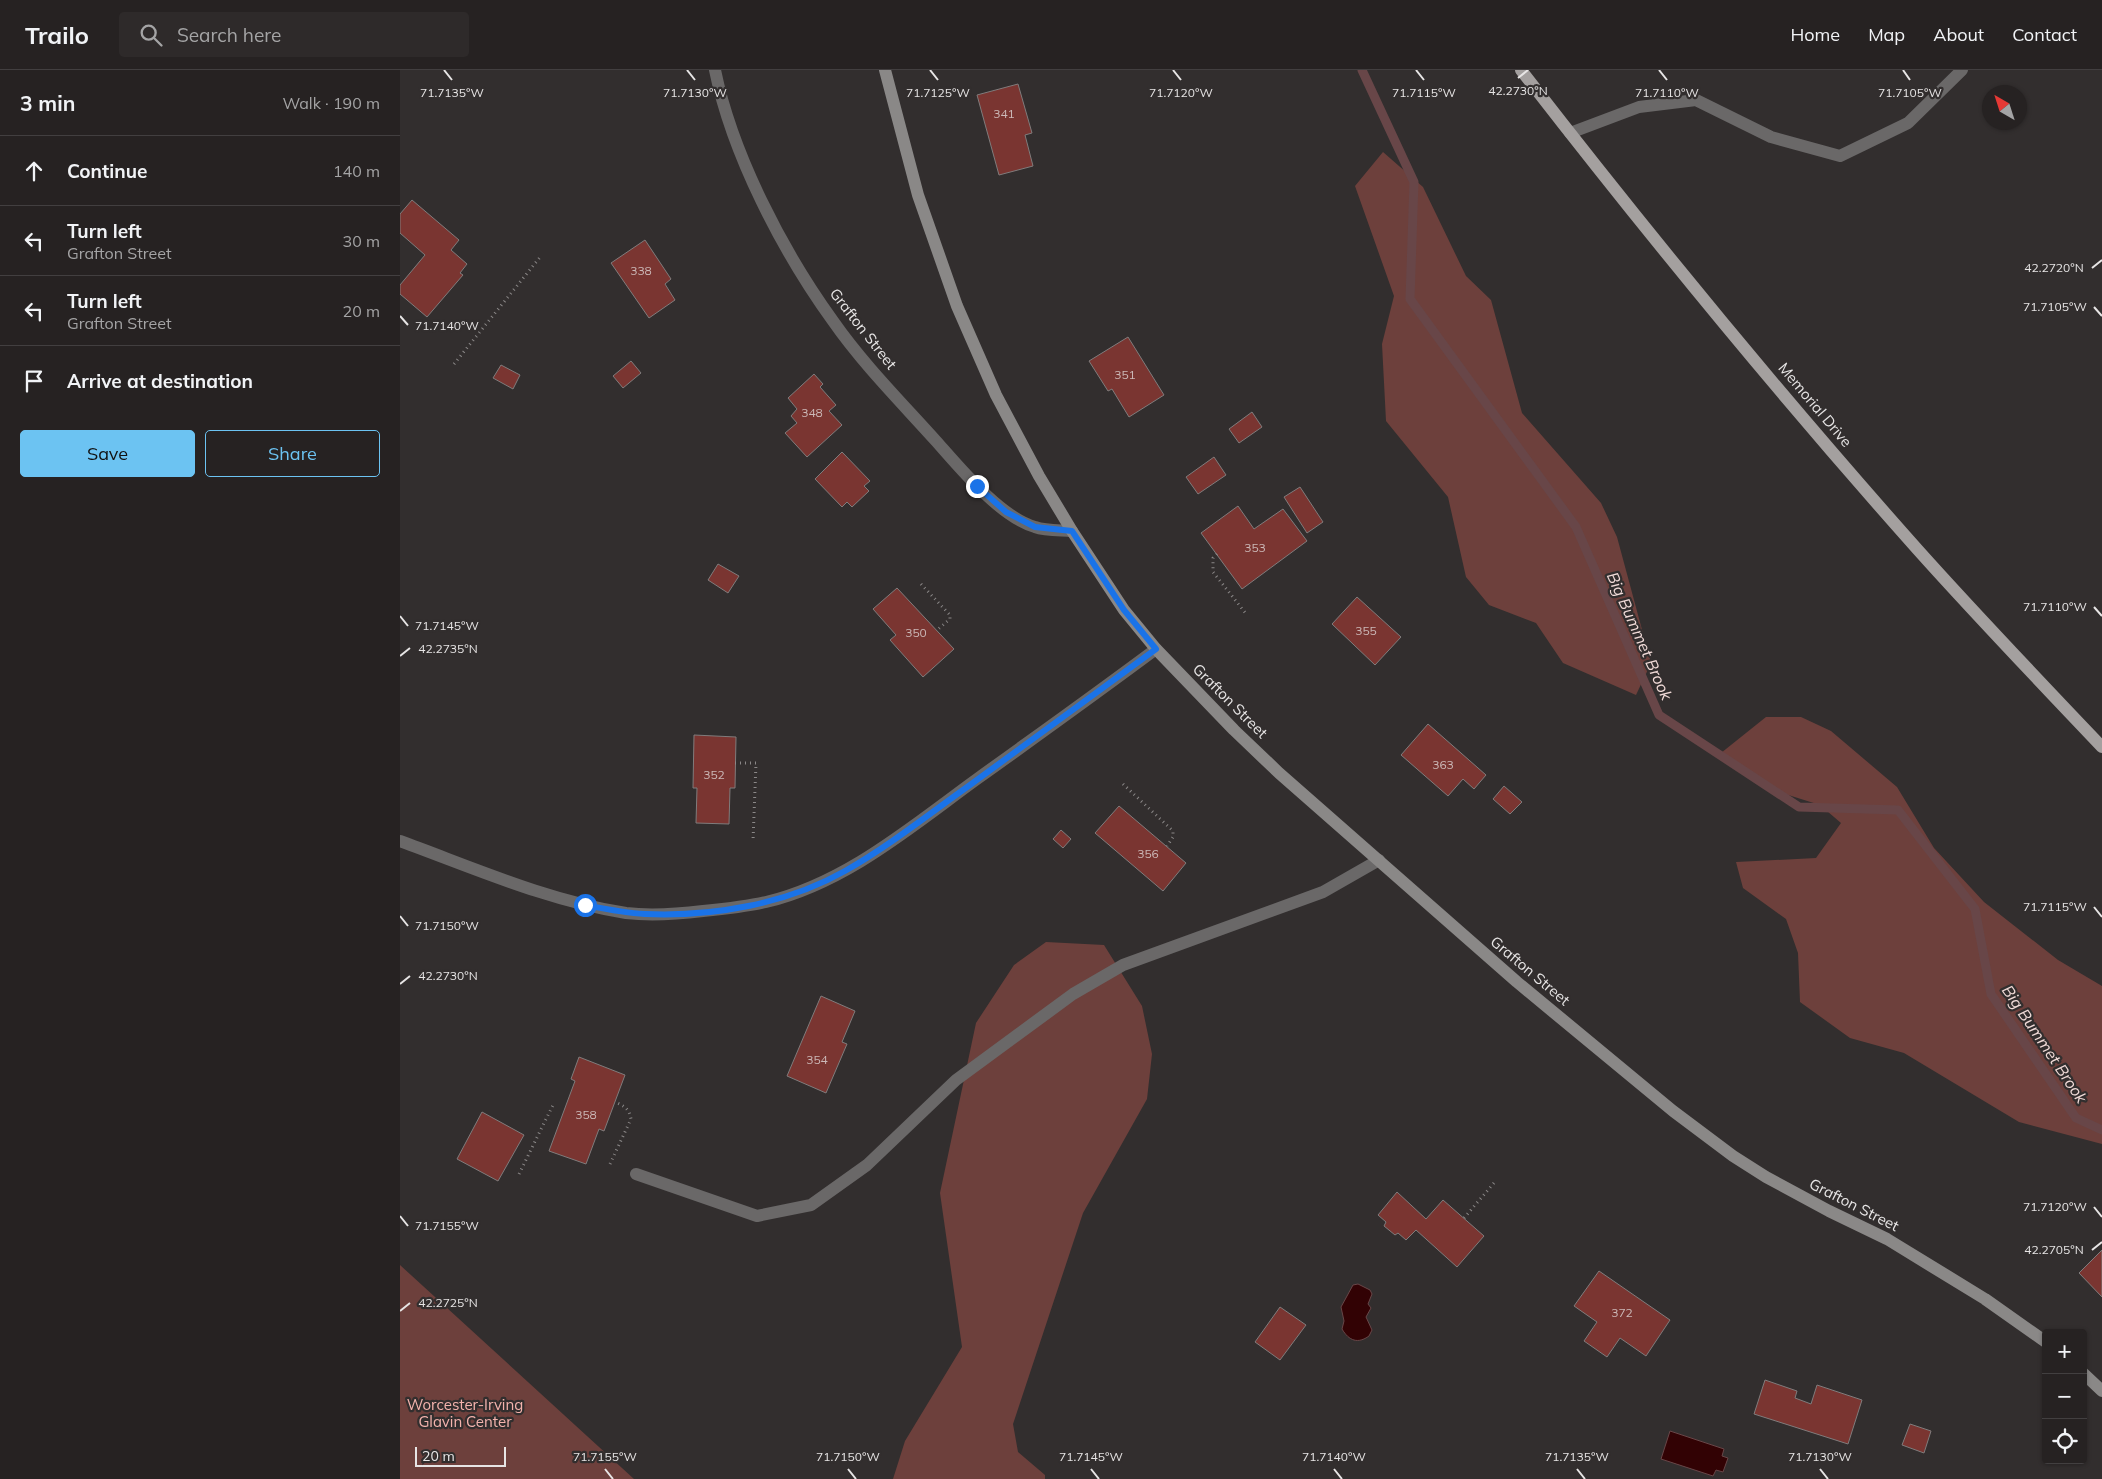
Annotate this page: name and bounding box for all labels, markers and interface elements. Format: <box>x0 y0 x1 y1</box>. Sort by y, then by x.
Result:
search box <box>119 12 469 57</box>
text: Trailo <box>25 20 89 50</box>
icon: search <box>137 21 165 49</box>
text: Search here <box>177 23 281 47</box>
text: Home <box>1790 23 1840 46</box>
text: Map <box>1868 23 1905 46</box>
text: About <box>1933 23 1984 46</box>
text: Contact <box>2012 23 2077 46</box>
text: 42.2730°N <box>1488 83 1548 98</box>
text: 71.7135°W <box>420 85 484 100</box>
text: 71.7130°W <box>663 85 727 100</box>
text: 71.7125°W <box>906 85 970 100</box>
text: 71.7120°W <box>1149 85 1213 100</box>
text: 71.7115°W <box>1392 85 1456 100</box>
text: 71.7110°W <box>1635 85 1699 100</box>
text: 71.7105°W <box>1878 85 1942 100</box>
north arrow <box>1982 85 2027 130</box>
text: 3 min <box>20 90 75 116</box>
text: Walk · 190 m <box>282 93 380 113</box>
house number: 341 <box>993 106 1015 121</box>
icon: ahead <box>20 157 48 185</box>
text: Continue <box>67 159 147 183</box>
text: 140 m <box>333 161 380 181</box>
text: Turn left <box>67 219 142 243</box>
icon: left <box>20 227 48 255</box>
text: 30 m <box>343 231 380 251</box>
text: Grafton Street <box>67 243 172 263</box>
text: 42.2720°N <box>2024 260 2084 275</box>
house number: 338 <box>630 263 652 278</box>
street label: Grafton Street <box>826 284 901 373</box>
text: Turn left <box>67 289 142 313</box>
icon: left <box>20 297 48 325</box>
text: 71.7105°W <box>2023 299 2087 314</box>
text: 20 m <box>343 301 380 321</box>
text: Grafton Street <box>67 313 172 333</box>
text: 71.7140°W <box>415 318 479 333</box>
street label: Memorial Drive <box>1775 359 1856 451</box>
icon: arrive <box>20 367 48 395</box>
house number: 351 <box>1114 367 1136 382</box>
text: Arrive at destination <box>67 369 253 393</box>
house number: 348 <box>801 405 823 420</box>
button: Save <box>20 430 195 477</box>
button: Share <box>205 430 380 477</box>
route end <box>966 475 989 498</box>
house number: 353 <box>1244 540 1266 555</box>
water label: Big Bummet Brook <box>1603 569 1678 704</box>
text: 71.7110°W <box>2023 599 2087 614</box>
text: 71.7145°W <box>415 618 479 633</box>
house number: 355 <box>1355 623 1377 638</box>
house number: 350 <box>905 625 927 640</box>
text: 42.2735°N <box>418 641 478 656</box>
street label: Grafton Street <box>1189 659 1272 742</box>
house number: 363 <box>1432 757 1454 772</box>
house number: 352 <box>703 767 725 782</box>
house number: 356 <box>1137 846 1159 861</box>
route start <box>574 894 597 917</box>
text: 71.7115°W <box>2023 899 2087 914</box>
text: 71.7150°W <box>415 918 479 933</box>
street label: Grafton Street <box>1487 932 1574 1009</box>
text: 42.2730°N <box>418 968 478 983</box>
water label: Big Bummet Brook <box>1998 981 2092 1108</box>
house number: 354 <box>806 1052 828 1067</box>
house number: 358 <box>575 1107 597 1122</box>
street label: Grafton Street <box>1806 1174 1902 1235</box>
text: 71.7120°W <box>2023 1199 2087 1214</box>
text: 71.7155°W <box>415 1218 479 1233</box>
text: 42.2705°N <box>2024 1242 2084 1257</box>
text: 42.2725°N <box>418 1295 478 1310</box>
house number: 372 <box>1611 1305 1633 1320</box>
map controls <box>2042 1329 2087 1464</box>
button: + <box>2042 1329 2087 1374</box>
button: − <box>2042 1374 2087 1419</box>
park label: Worcester-Irving Glavin Center <box>407 1395 523 1431</box>
button: locate <box>2042 1419 2087 1464</box>
scale bar <box>415 1444 506 1467</box>
text: 20 m <box>422 1447 455 1465</box>
text: 71.7155°W <box>573 1449 637 1464</box>
text: 71.7150°W <box>816 1449 880 1464</box>
text: 71.7145°W <box>1059 1449 1123 1464</box>
text: 71.7140°W <box>1302 1449 1366 1464</box>
text: 71.7135°W <box>1545 1449 1609 1464</box>
text: 71.7130°W <box>1788 1449 1852 1464</box>

